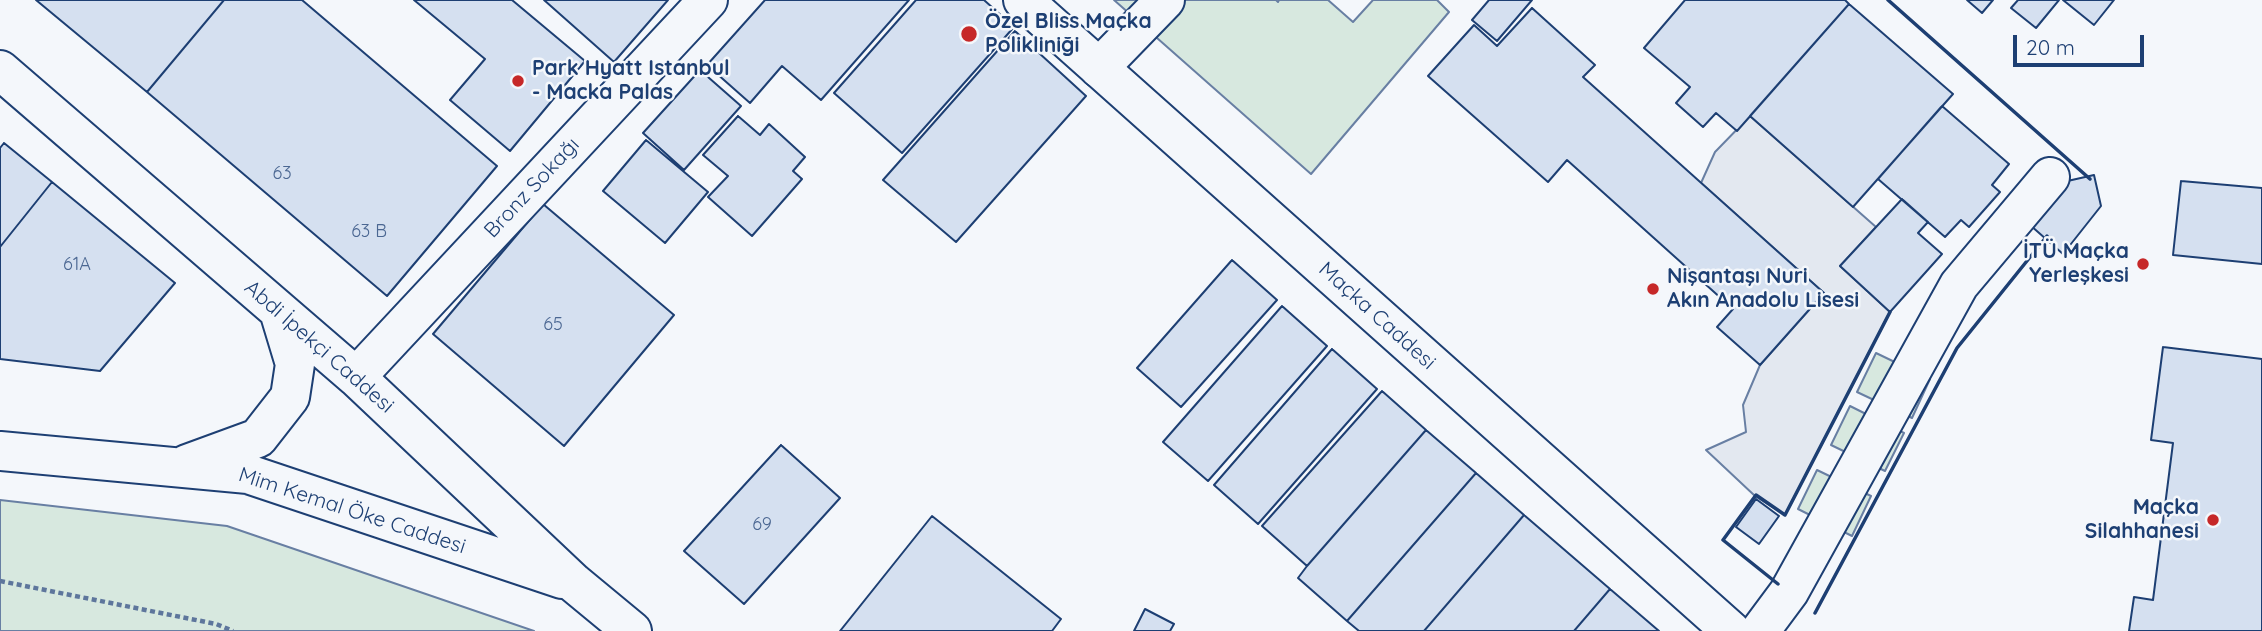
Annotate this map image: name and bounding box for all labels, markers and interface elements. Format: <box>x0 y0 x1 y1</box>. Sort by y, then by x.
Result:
place label: Özel Bliss Maçka Polikliniği <box>985 9 1152 59</box>
scale bar <box>2017 21 2148 65</box>
marker: Özel Bliss Maçka Polikliniği <box>959 24 979 44</box>
text: 20 m <box>2026 34 2075 60</box>
place label: Park Hyatt Istanbul - Macka Palas <box>532 56 730 106</box>
marker: Park Hyatt Istanbul - Macka Palas <box>510 73 526 89</box>
street label: Bronz Sokağı <box>479 133 585 243</box>
house number: 63 <box>272 163 292 185</box>
house number: 63 B <box>351 221 387 243</box>
place label: İTÜ Maçka Yerleşkesi <box>2023 239 2129 289</box>
house number: 61A <box>63 254 91 276</box>
marker: İTÜ Maçka Yerleşkesi <box>2135 256 2151 272</box>
street label: Maçka Caddesi <box>1313 257 1441 375</box>
place label: Nişantaşı Nuri Akın Anadolu Lisesi <box>1667 264 1859 314</box>
street label: Abdi İpekçi Caddesi <box>239 275 399 419</box>
marker: Nişantaşı Nuri Akın Anadolu Lisesi <box>1645 281 1661 297</box>
house number: 65 <box>543 314 563 336</box>
street label: Mim Kemal Öke Caddesi <box>235 462 469 560</box>
place label: Maçka Silahhanesi <box>2085 495 2199 545</box>
marker: Maçka Silahhanesi <box>2205 512 2221 528</box>
house number: 69 <box>752 514 772 536</box>

